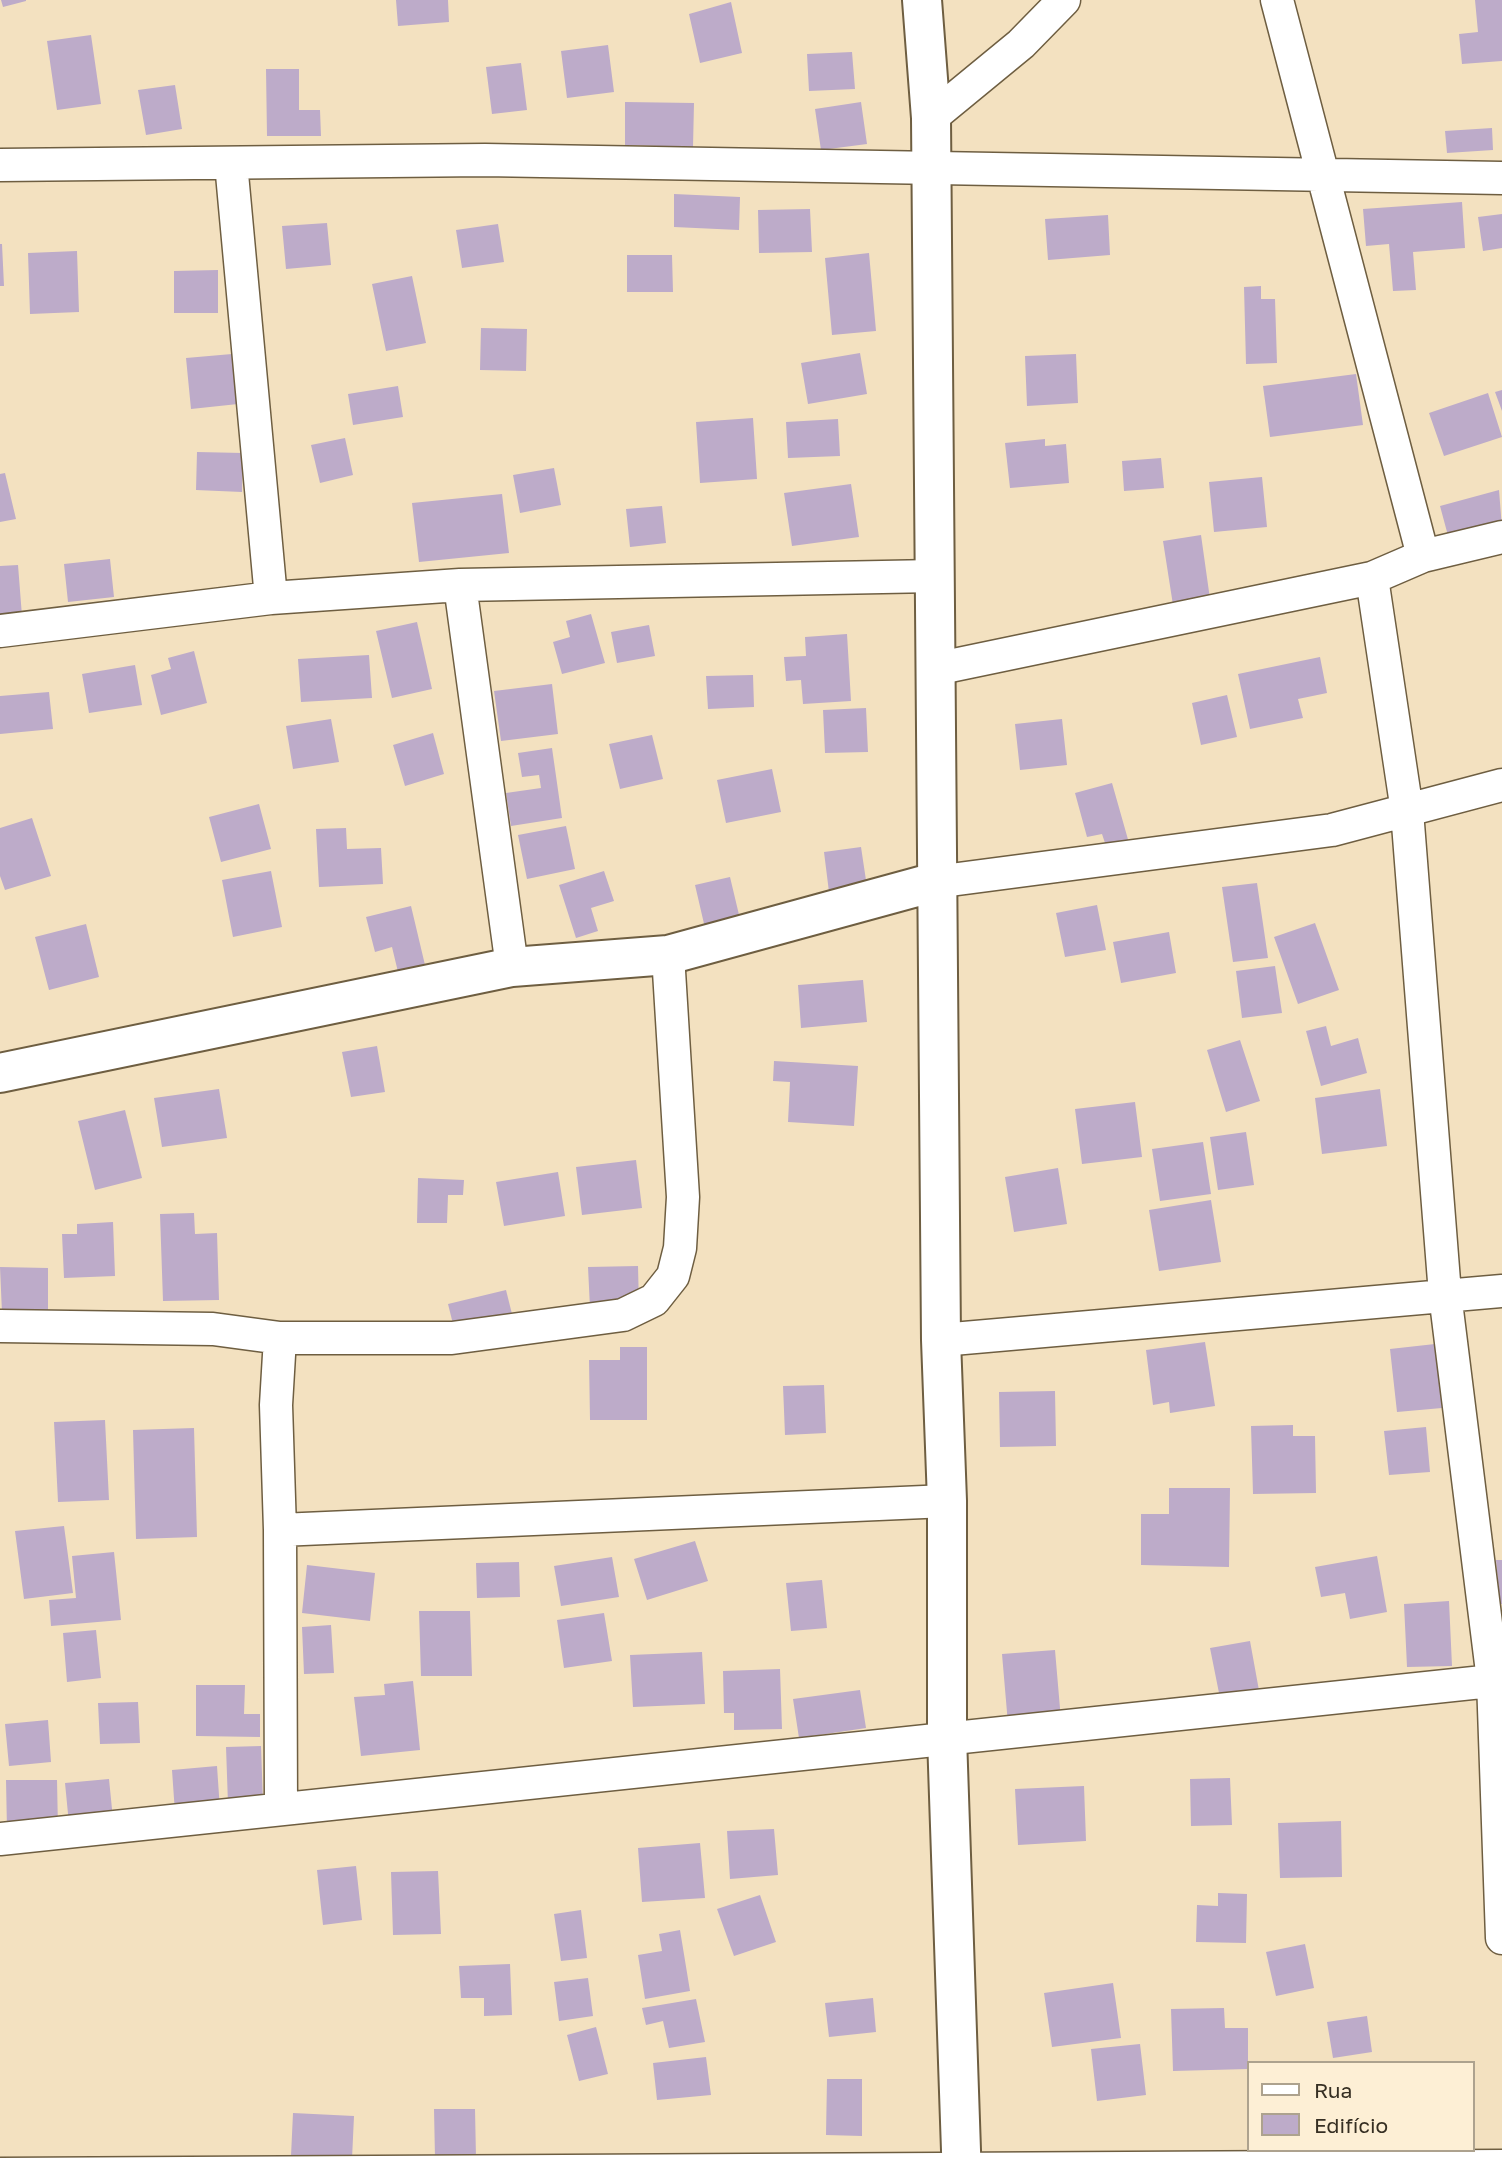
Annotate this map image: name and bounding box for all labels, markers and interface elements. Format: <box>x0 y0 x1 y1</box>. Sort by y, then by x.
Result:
legend <box>1246 2061 1474 2152</box>
text: Rua <box>1314 2077 1352 2103</box>
text: Edifício <box>1314 2112 1388 2138</box>

